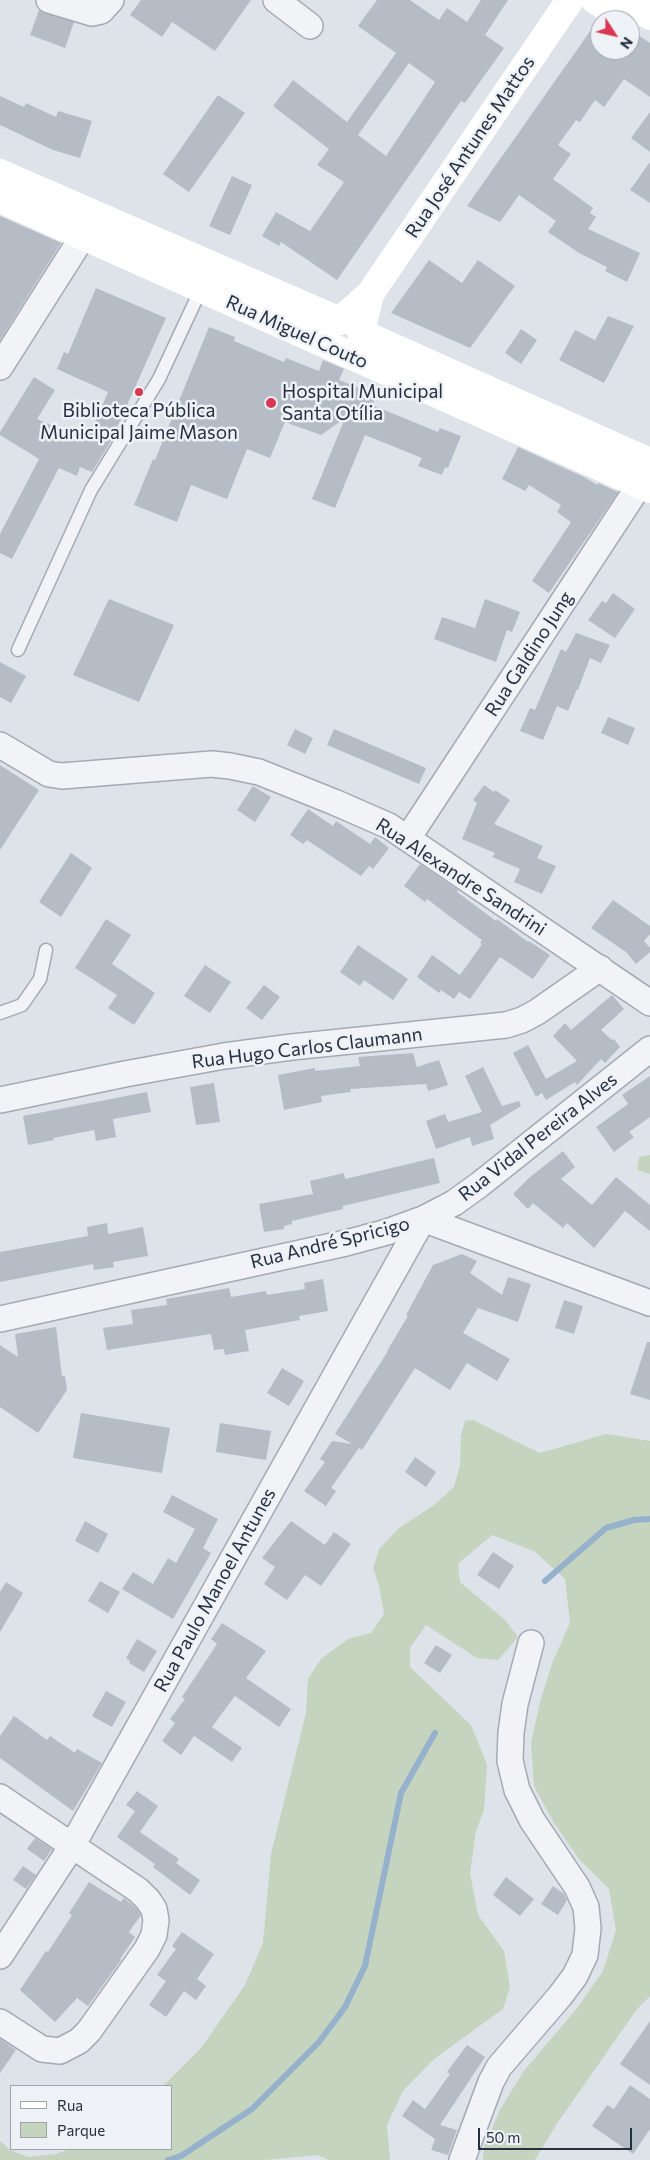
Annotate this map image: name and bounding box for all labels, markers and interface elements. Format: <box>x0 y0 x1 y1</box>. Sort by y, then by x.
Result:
north arrow <box>590 10 640 60</box>
text: N <box>617 34 637 52</box>
street label: Rua José Antunes Mattos <box>401 52 539 242</box>
street label: Rua Miguel Couto <box>222 290 372 374</box>
place label: Hospital Municipal Santa Otília <box>282 381 443 425</box>
marker: Biblioteca Pública Municipal Jaime Mason <box>133 386 145 398</box>
marker: Hospital Municipal Santa Otília <box>264 396 278 410</box>
place label: Biblioteca Pública Municipal Jaime Mason <box>40 400 238 444</box>
street label: Rua Galdino Jung <box>480 587 578 721</box>
street label: Rua Alexandre Sandrini <box>371 813 551 941</box>
street label: Rua Hugo Carlos Claumann <box>190 1023 424 1073</box>
street label: Rua Vidal Pereira Alves <box>454 1068 622 1206</box>
street label: Rua André Spricigo <box>248 1212 412 1274</box>
street label: Rua Paulo Manoel Antunes <box>149 1484 281 1696</box>
legend <box>10 2085 172 2150</box>
text: Rua <box>57 2096 83 2114</box>
scale bar <box>480 2118 634 2150</box>
text: Parque <box>57 2121 105 2139</box>
text: 50 m <box>486 2128 520 2146</box>

